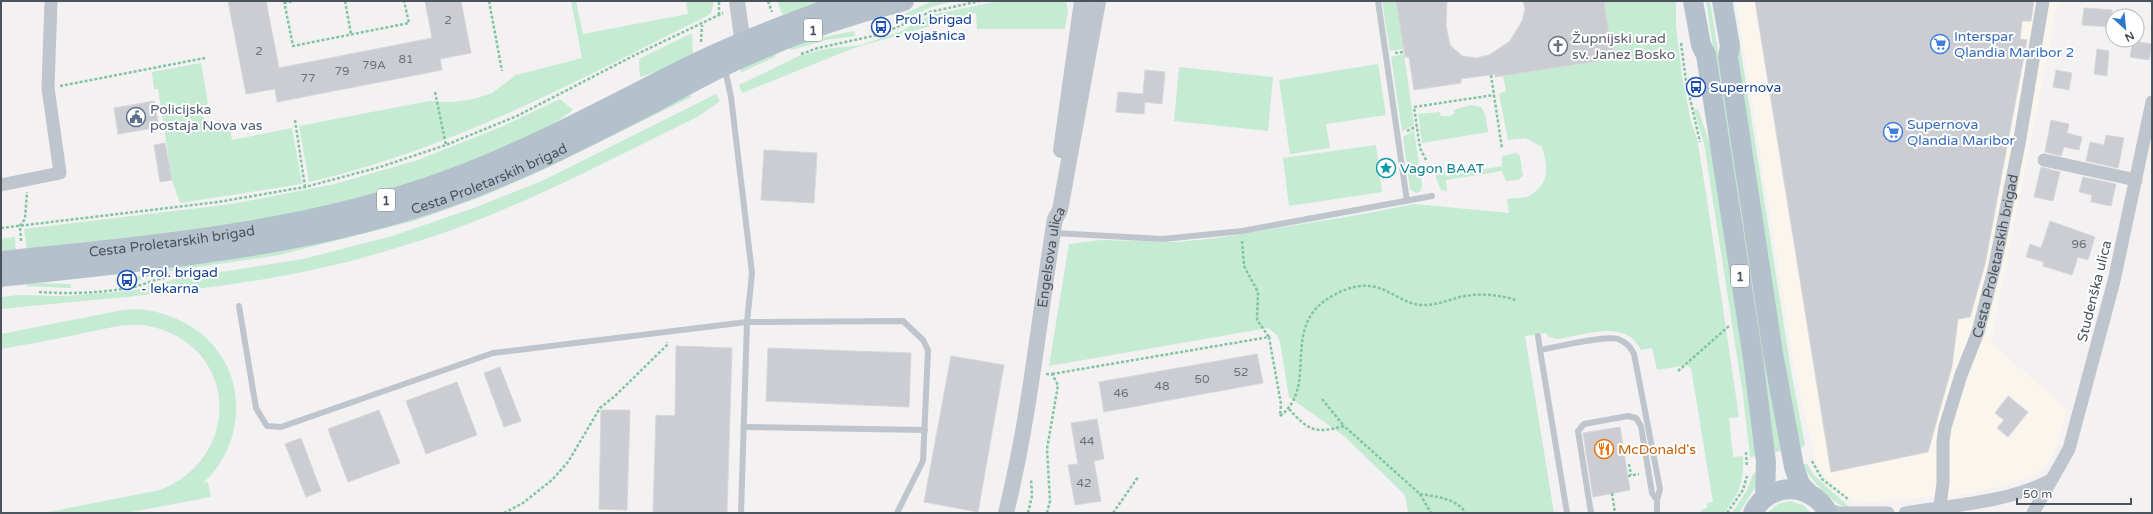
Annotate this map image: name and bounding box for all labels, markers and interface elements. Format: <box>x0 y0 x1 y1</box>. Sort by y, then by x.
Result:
north arrow <box>2105 8 2145 48</box>
place label: Prol. brigad - vojašnica <box>895 11 972 44</box>
house number: 2 <box>444 13 452 27</box>
bus stop icon: Prol. brigad - vojašnica <box>870 16 892 38</box>
road number: 1 <box>804 19 822 41</box>
place label: Interspar Qlandia Maribor 2 <box>1954 28 2074 61</box>
text: N <box>2122 29 2136 44</box>
place label: Župnijski urad sv. Janez Bosko <box>1572 30 1675 63</box>
supermarket icon: Interspar Qlandia Maribor 2 <box>1929 33 1951 55</box>
church icon: Župnijski urad sv. Janez Bosko <box>1547 35 1569 57</box>
house number: 2 <box>255 44 263 58</box>
house number: 81 <box>398 52 414 66</box>
house number: 79A <box>362 58 386 72</box>
house number: 79 <box>334 64 350 78</box>
house number: 77 <box>300 71 316 85</box>
bus stop icon: Supernova <box>1685 76 1707 98</box>
place label: Supernova <box>1710 79 1781 96</box>
place label: Policijska postaja Nova vas <box>150 101 263 134</box>
public building icon: Policijska postaja Nova vas <box>125 106 147 128</box>
place label: Supernova Qlandia Maribor <box>1907 116 2016 149</box>
supermarket icon: Supernova Qlandia Maribor <box>1882 121 1904 143</box>
street label: Cesta Proletarskih brigad <box>409 140 570 218</box>
place icon: Vagon BAAT <box>1375 157 1397 179</box>
place label: Vagon BAAT <box>1400 160 1485 177</box>
street label: Cesta Proletarskih brigad <box>1968 173 2022 341</box>
road number: 1 <box>377 189 395 211</box>
street label: Engelsova ulica <box>1034 204 1069 309</box>
street label: Cesta Proletarskih brigad <box>88 222 256 261</box>
house number: 96 <box>2071 237 2087 251</box>
street label: Studenška ulica <box>2074 239 2115 344</box>
place label: Prol. brigad - lekarna <box>141 264 218 297</box>
road number: 1 <box>1731 265 1749 287</box>
bus stop icon: Prol. brigad - lekarna <box>116 269 138 291</box>
house number: 52 <box>1233 365 1249 379</box>
house number: 50 <box>1194 372 1210 386</box>
house number: 48 <box>1154 379 1170 393</box>
house number: 46 <box>1113 386 1129 400</box>
house number: 44 <box>1079 434 1095 448</box>
restaurant icon: McDonald's <box>1593 438 1615 460</box>
place label: McDonald's <box>1618 441 1696 458</box>
house number: 42 <box>1076 476 1092 490</box>
scale bar <box>2017 480 2131 506</box>
text: 50 m <box>2023 487 2052 501</box>

